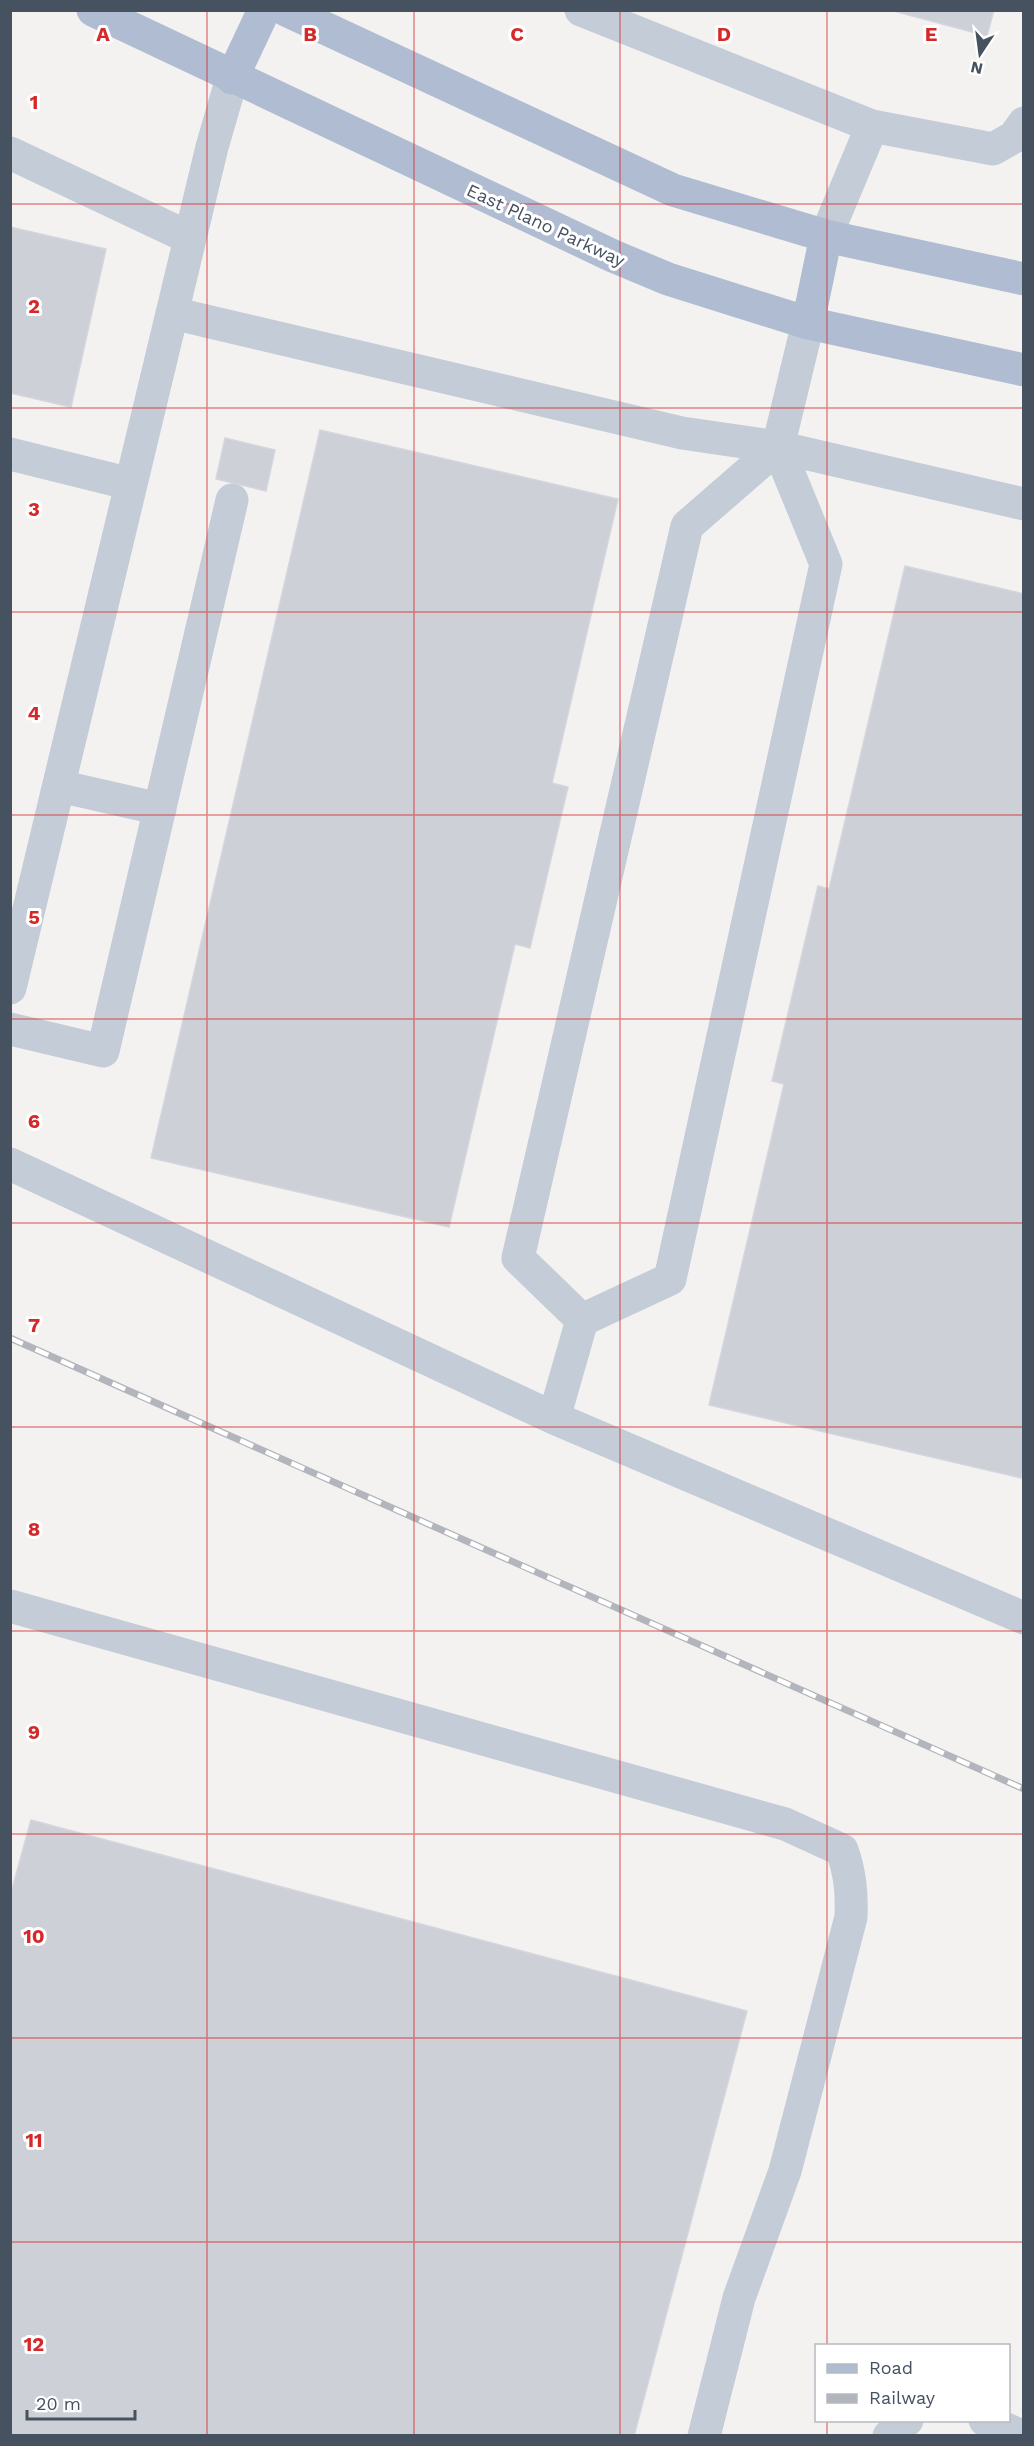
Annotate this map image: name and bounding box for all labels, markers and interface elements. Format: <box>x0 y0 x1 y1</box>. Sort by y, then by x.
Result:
text: A <box>96 22 110 46</box>
text: B <box>303 22 317 46</box>
text: C <box>510 22 524 46</box>
text: D <box>717 22 731 46</box>
text: E <box>925 22 937 46</box>
north arrow <box>950 24 1010 84</box>
text: N <box>969 58 985 79</box>
text: 1 <box>30 90 38 114</box>
street label: East Plano Parkway <box>464 179 629 271</box>
text: 2 <box>28 294 40 318</box>
text: 3 <box>28 497 40 521</box>
text: 4 <box>28 701 41 725</box>
text: 5 <box>28 905 40 929</box>
text: 6 <box>28 1109 40 1133</box>
text: 7 <box>28 1313 40 1337</box>
text: 8 <box>28 1517 40 1541</box>
text: 9 <box>28 1720 40 1744</box>
text: 10 <box>23 1924 45 1948</box>
text: 11 <box>25 2128 43 2152</box>
text: 12 <box>24 2332 44 2356</box>
legend <box>815 2344 1010 2422</box>
text: Road <box>869 2357 913 2378</box>
scale bar <box>27 2383 135 2421</box>
text: Railway <box>869 2387 936 2408</box>
text: 20 m <box>36 2393 81 2414</box>

